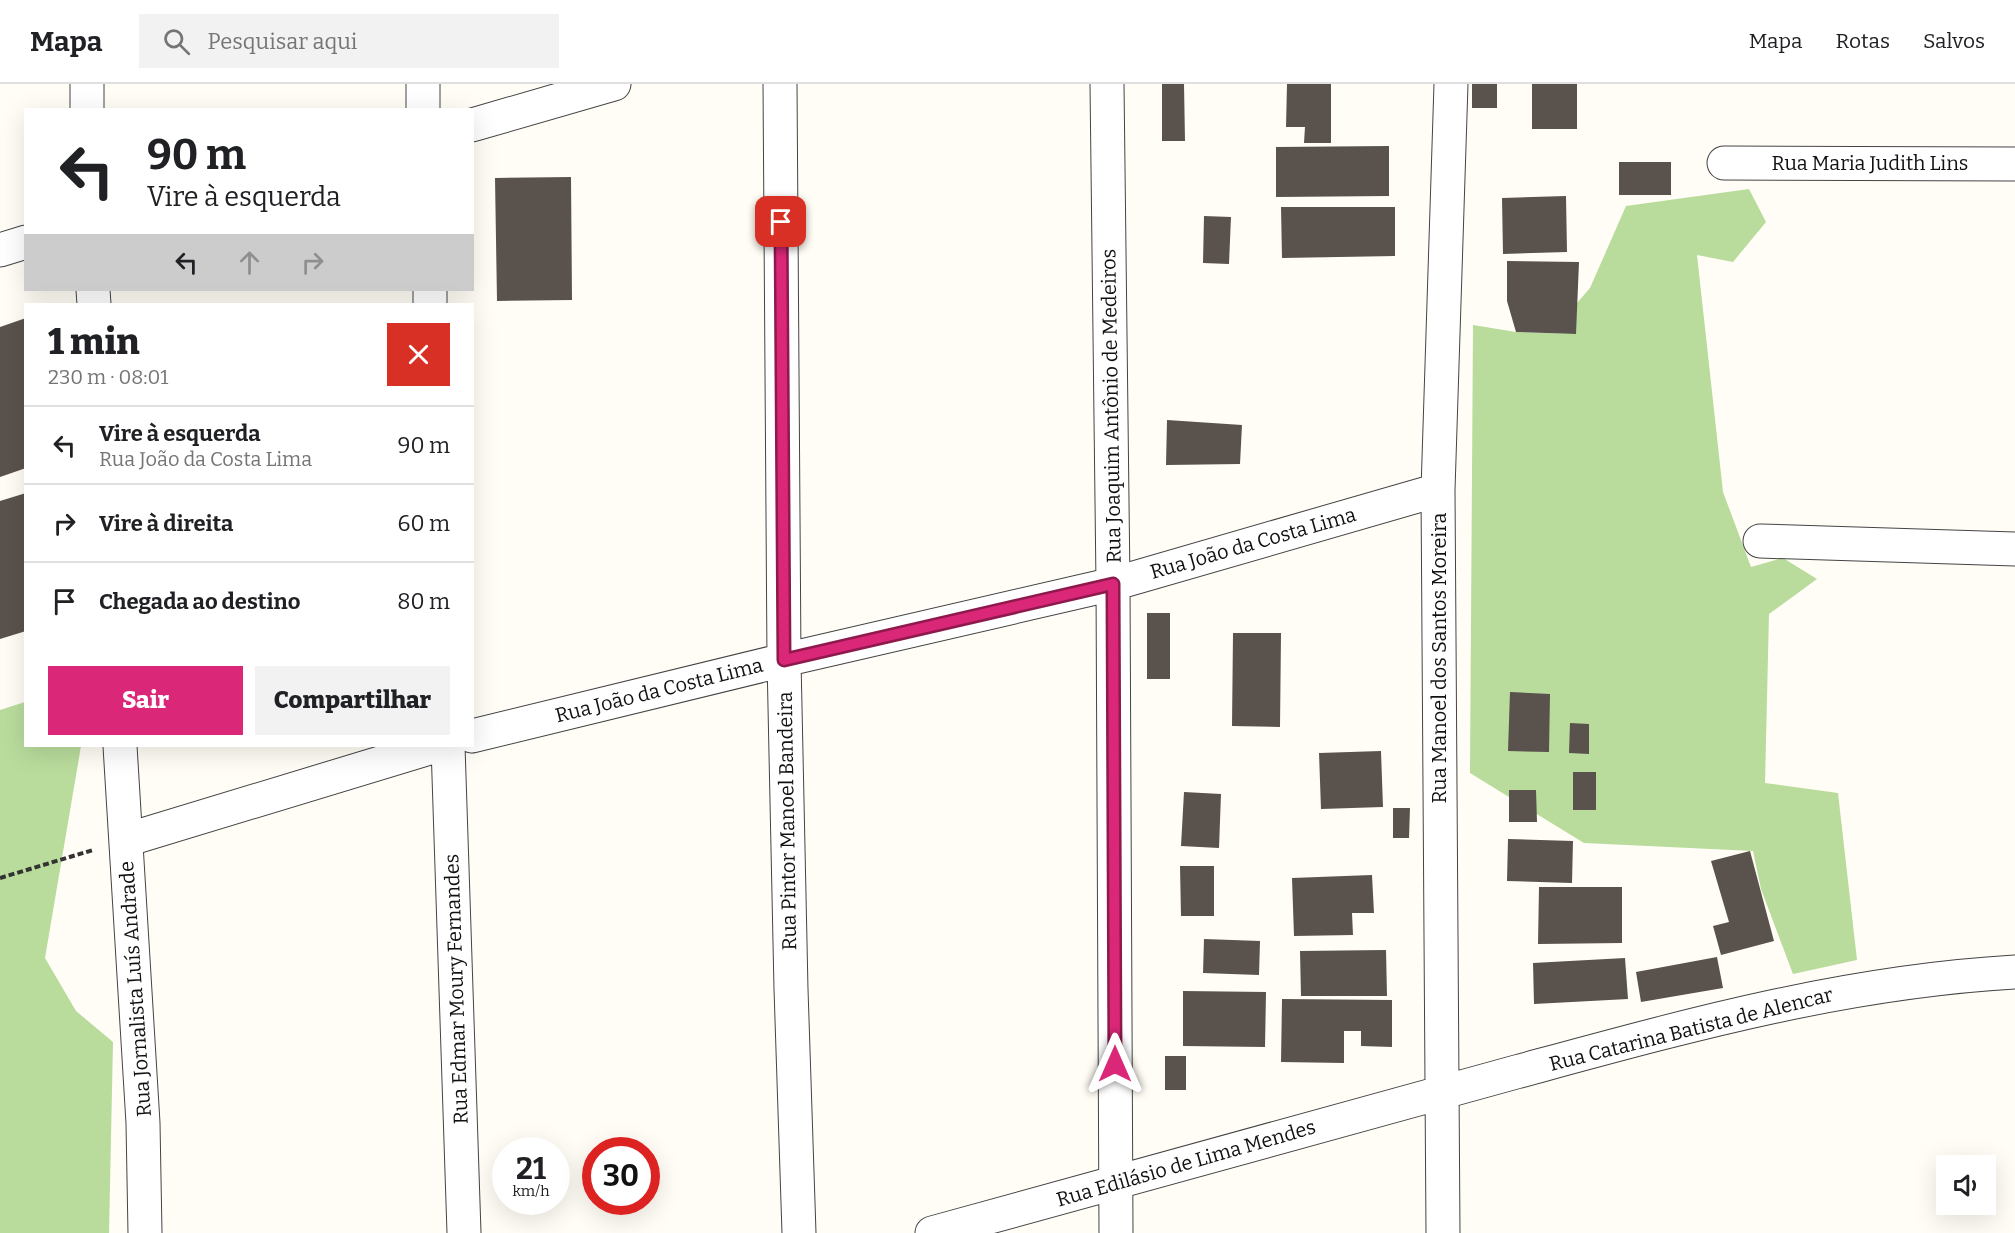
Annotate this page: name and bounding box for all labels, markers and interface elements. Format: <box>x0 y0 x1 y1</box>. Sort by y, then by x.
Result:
search box <box>139 14 559 68</box>
text: Mapa <box>30 25 103 58</box>
icon: search <box>160 25 193 58</box>
text: Pesquisar aqui <box>208 28 357 55</box>
text: Mapa <box>1749 28 1803 54</box>
text: Rotas <box>1836 28 1890 54</box>
text: Salvos <box>1923 28 1985 54</box>
text: 90 m <box>147 130 246 180</box>
icon: left <box>48 132 126 210</box>
street label: Rua Maria Judith Lins <box>1772 151 1968 175</box>
text: Vire à esquerda <box>147 181 341 213</box>
pin <box>755 196 806 247</box>
icon: arrive <box>764 205 797 238</box>
icon: left <box>170 246 203 279</box>
icon: ahead <box>233 246 266 279</box>
icon: right <box>296 246 329 279</box>
street label: Rua Joaquim Antônio de Medeiros <box>1096 249 1126 563</box>
text: 1 min <box>48 320 140 364</box>
button: close <box>387 323 450 386</box>
text: 230 m · 08:01 <box>48 365 168 389</box>
text: Vire à esquerda <box>99 420 260 447</box>
icon: left <box>48 429 81 462</box>
text: 90 m <box>398 432 450 459</box>
text: Rua João da Costa Lima <box>99 447 312 471</box>
street label: Rua João da Costa Lima <box>1147 502 1359 584</box>
icon: right <box>48 507 81 540</box>
text: Vire à direita <box>99 510 233 537</box>
text: 60 m <box>398 510 450 537</box>
street label: Rua Manoel dos Santos Moreira <box>1427 512 1451 803</box>
icon: arrive <box>48 585 81 618</box>
text: Chegada ao destino <box>99 588 300 615</box>
text: 80 m <box>397 588 450 615</box>
street label: Rua João da Costa Lima <box>553 653 765 727</box>
button: Sair <box>48 666 243 735</box>
button: Compartilhar <box>255 666 450 735</box>
street label: Rua Pintor Manoel Bandeira <box>773 691 801 951</box>
street label: Rua Edmar Moury Fernandes <box>439 853 473 1125</box>
street label: Rua Jornalista Luís Andrade <box>114 860 156 1118</box>
street label: Rua Catarina Batista de Alencar <box>1547 982 1836 1076</box>
position arrow <box>1083 1032 1147 1096</box>
street label: Rua Edilásio de Lima Mendes <box>1054 1114 1318 1212</box>
speed limit sign: 30 <box>582 1137 660 1215</box>
text: 21 <box>516 1151 546 1187</box>
map controls <box>1936 1155 1996 1215</box>
button: sound <box>1936 1155 1996 1215</box>
text: km/h <box>512 1182 550 1200</box>

